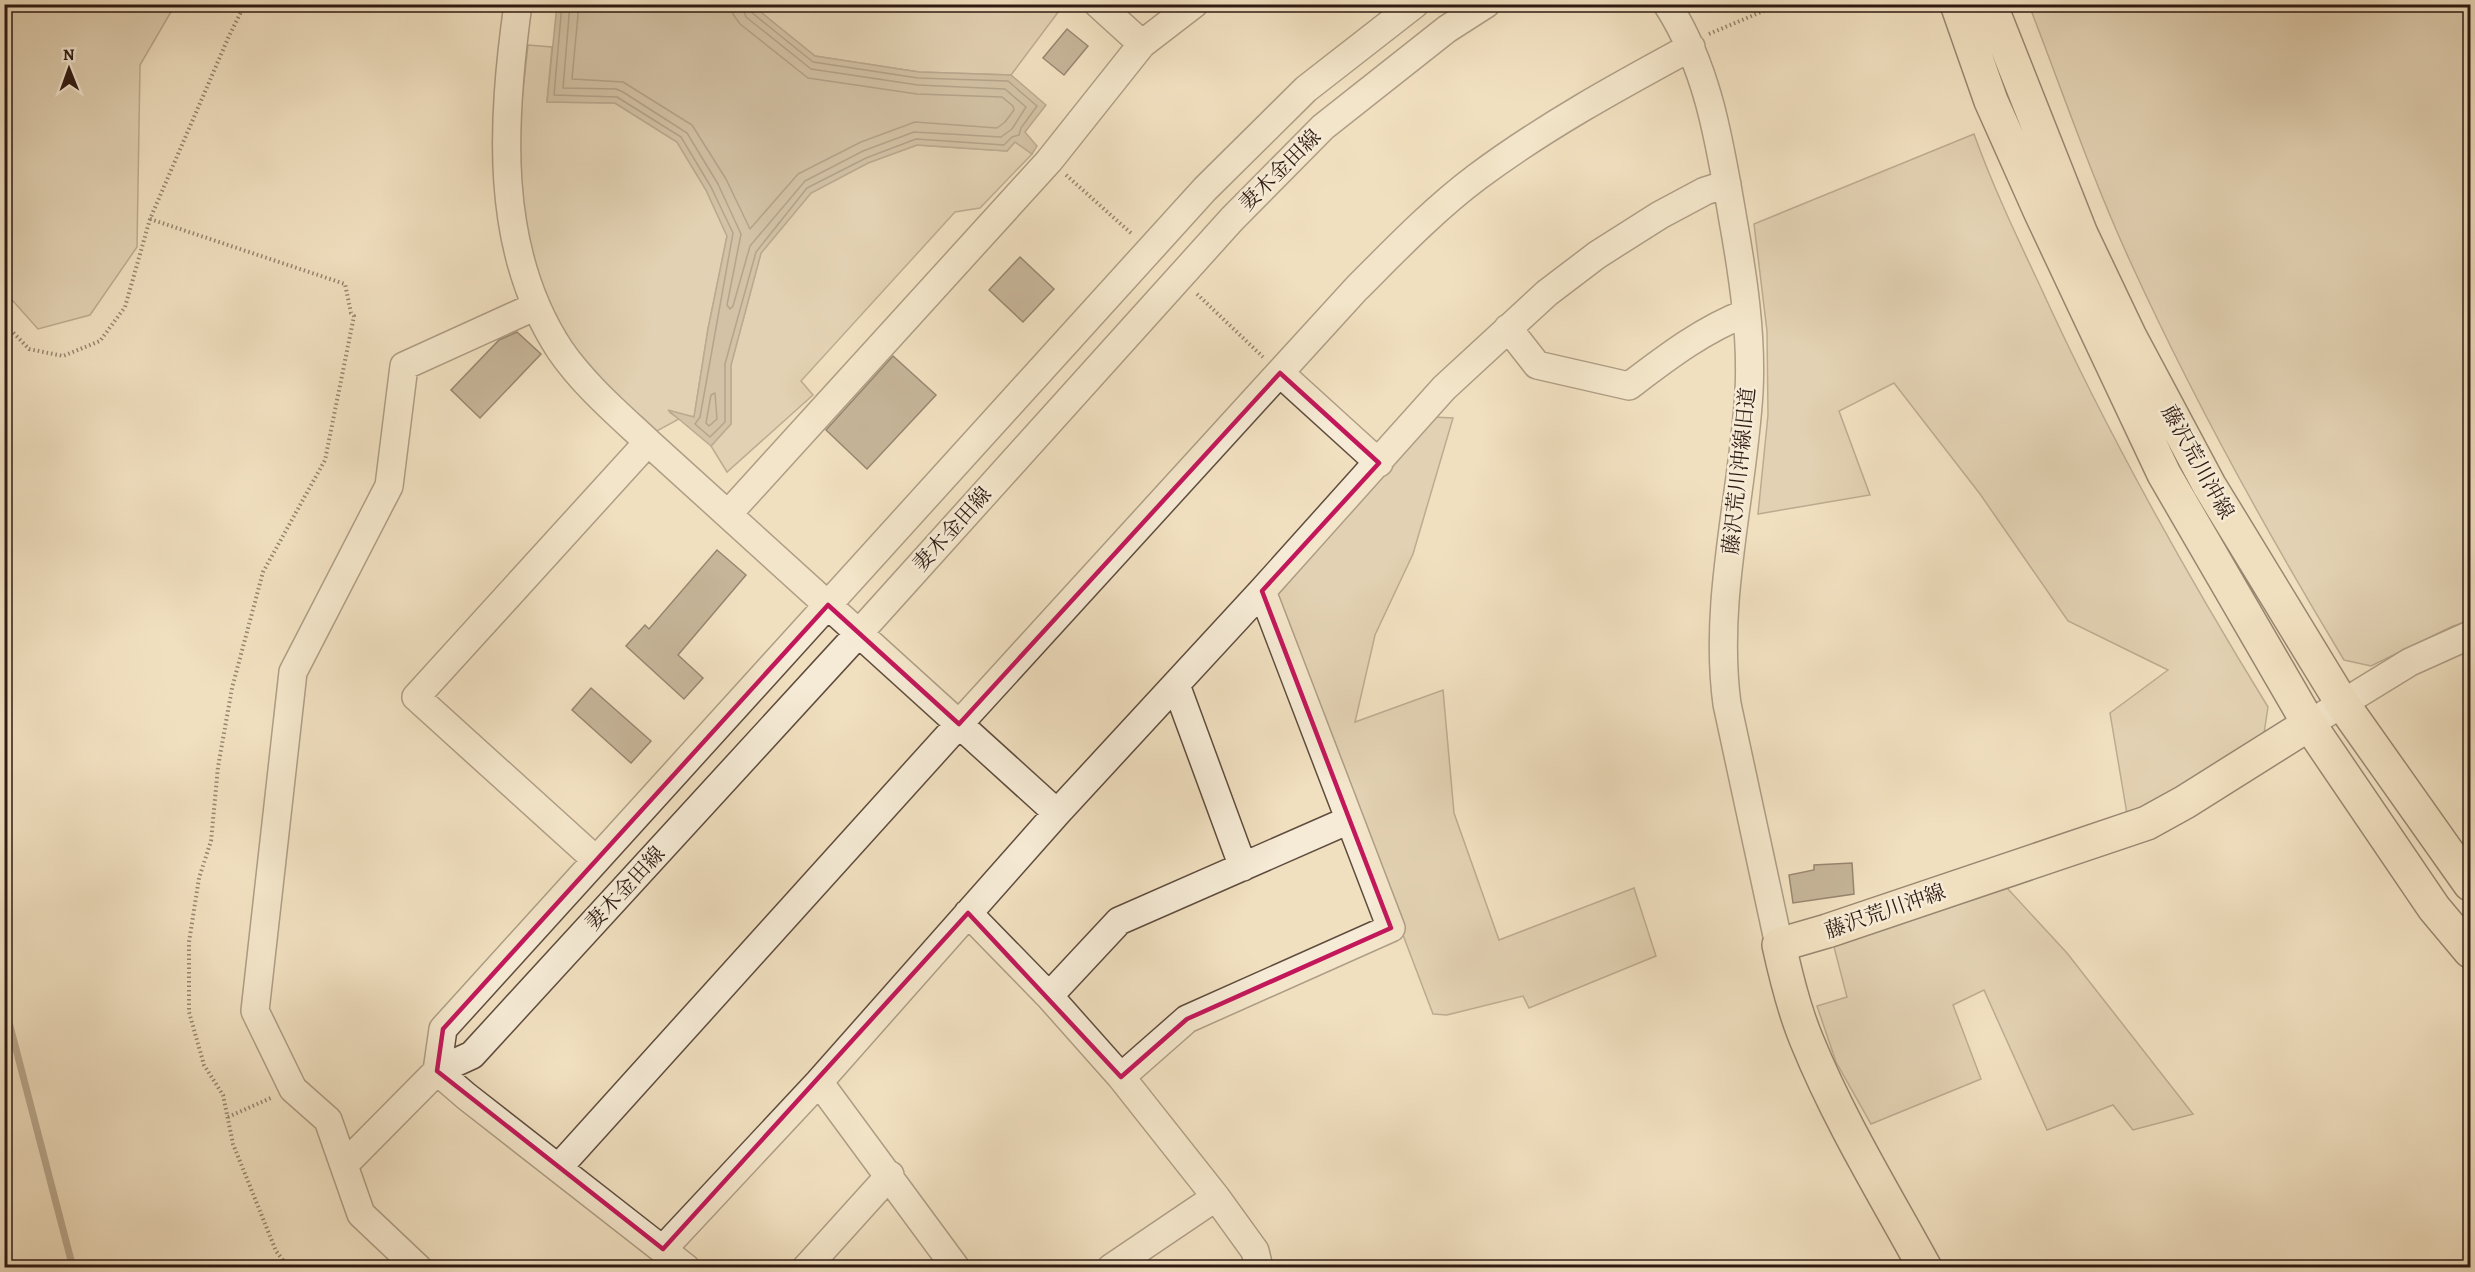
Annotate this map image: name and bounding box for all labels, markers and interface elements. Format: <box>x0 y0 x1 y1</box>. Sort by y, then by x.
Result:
north arrow <box>39 39 99 99</box>
text: N <box>63 44 75 66</box>
street label: 妻木金田線 <box>1233 123 1327 217</box>
street label: 藤沢荒川沖線旧道 <box>1716 386 1762 556</box>
street label: 藤沢荒川沖線 <box>2155 400 2241 524</box>
street label: 妻木金田線 <box>906 481 998 577</box>
street label: 妻木金田線 <box>579 840 671 936</box>
street label: 藤沢荒川沖線 <box>1821 877 1949 945</box>

